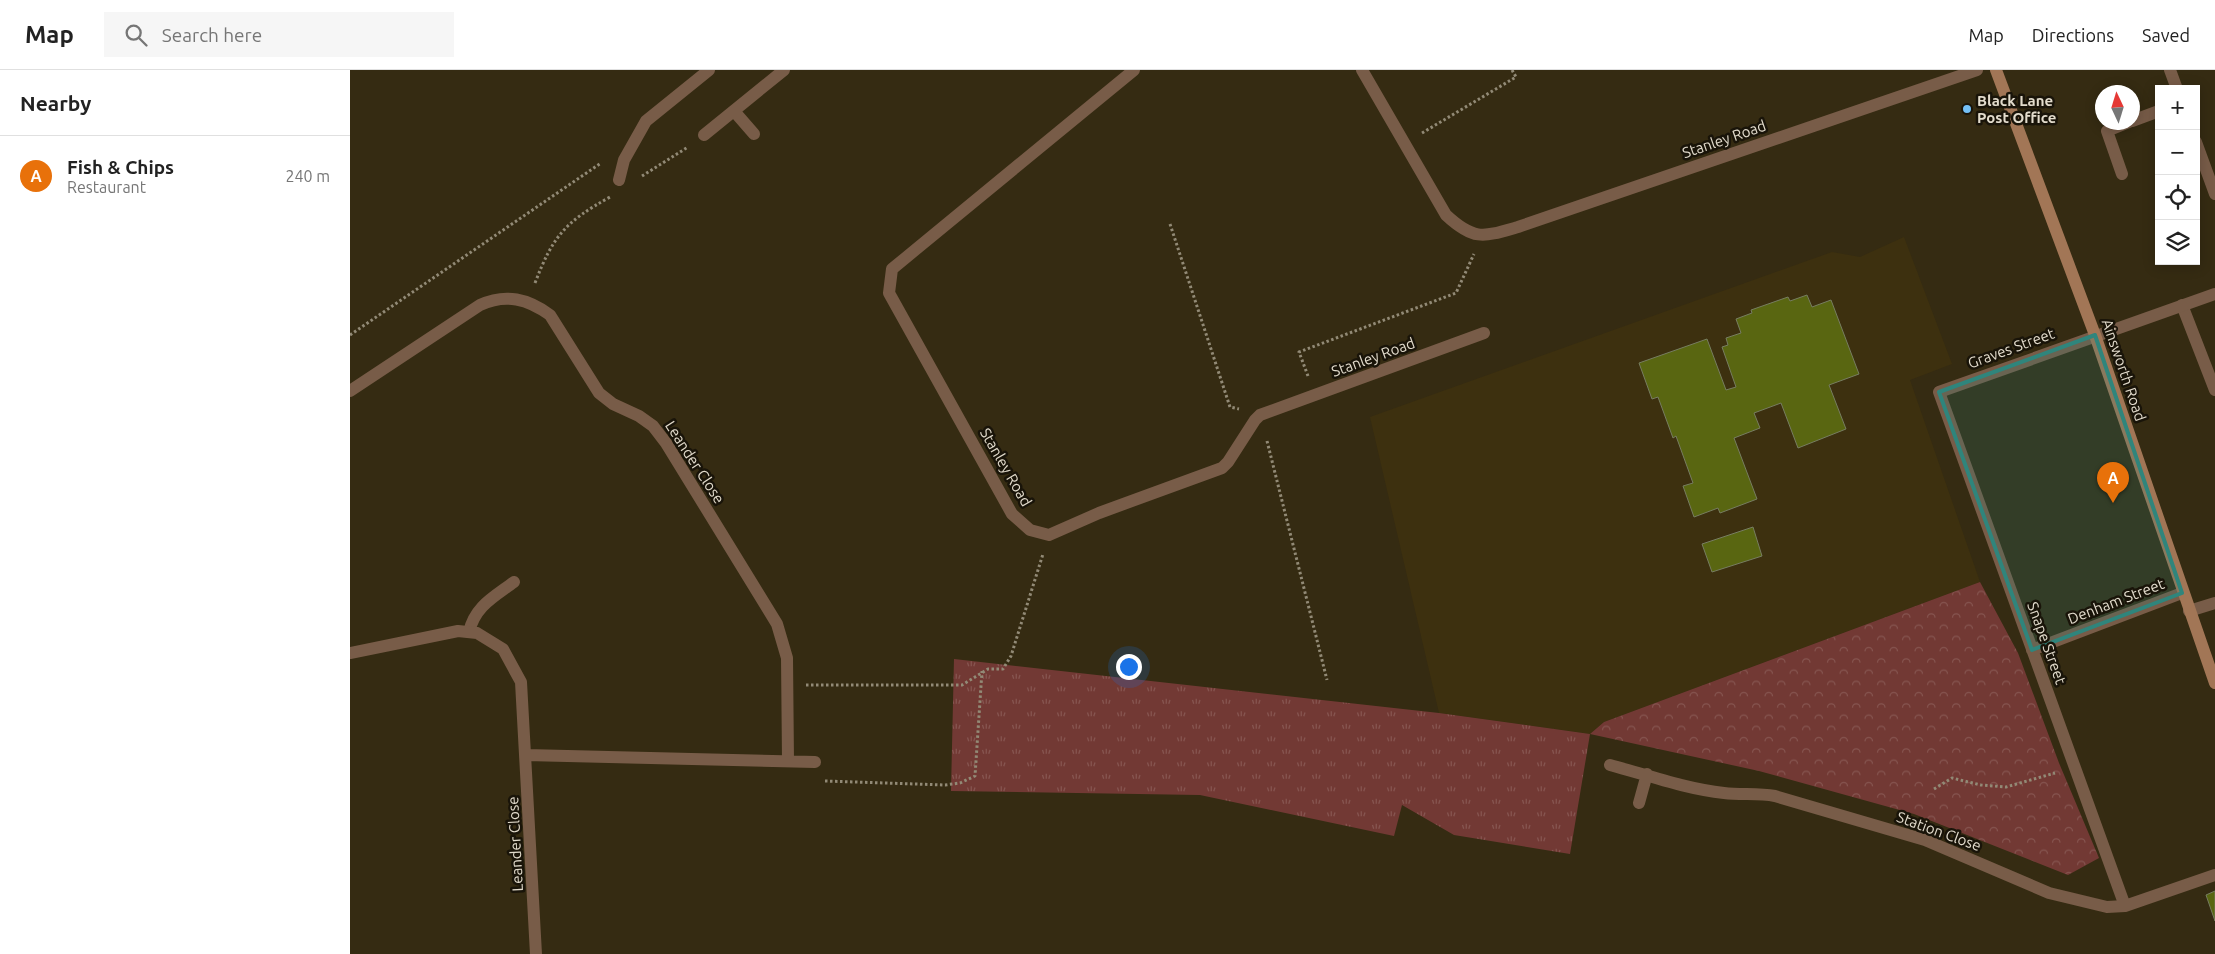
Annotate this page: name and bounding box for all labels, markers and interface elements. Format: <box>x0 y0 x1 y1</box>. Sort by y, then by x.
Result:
search box <box>104 12 454 57</box>
text: Map <box>25 21 74 48</box>
icon: search <box>122 21 150 49</box>
text: Search here <box>162 24 262 46</box>
text: Map <box>1968 25 2004 45</box>
text: Directions <box>2032 25 2114 45</box>
text: Saved <box>2142 25 2190 45</box>
north arrow <box>2095 85 2140 130</box>
map controls <box>2155 85 2200 265</box>
button: + <box>2155 85 2200 130</box>
text: Nearby <box>20 91 91 115</box>
place label: Black Lane Post Office <box>1977 92 2056 126</box>
marker: Black Lane Post Office <box>1961 103 1973 115</box>
street label: Stanley Road <box>1680 117 1768 161</box>
button: − <box>2155 130 2200 175</box>
text: Fish & Chips <box>67 156 174 178</box>
text: A <box>30 167 42 185</box>
text: 240 m <box>285 167 330 185</box>
button: locate <box>2155 175 2200 220</box>
text: Restaurant <box>67 178 146 196</box>
button: layers <box>2155 220 2200 265</box>
street label: Ainsworth Road <box>2099 317 2149 423</box>
street label: Graves Street <box>1965 324 2057 372</box>
street label: Stanley Road <box>1329 334 1417 380</box>
street label: Leander Close <box>662 418 728 506</box>
street label: Stanley Road <box>977 425 1035 509</box>
pin: A <box>2097 462 2129 503</box>
street label: Denham Street <box>2065 575 2167 627</box>
street label: Snape Street <box>2024 599 2070 687</box>
your location <box>1116 654 1142 680</box>
street label: Leander Close <box>504 796 526 892</box>
street label: Station Close <box>1895 808 1983 854</box>

